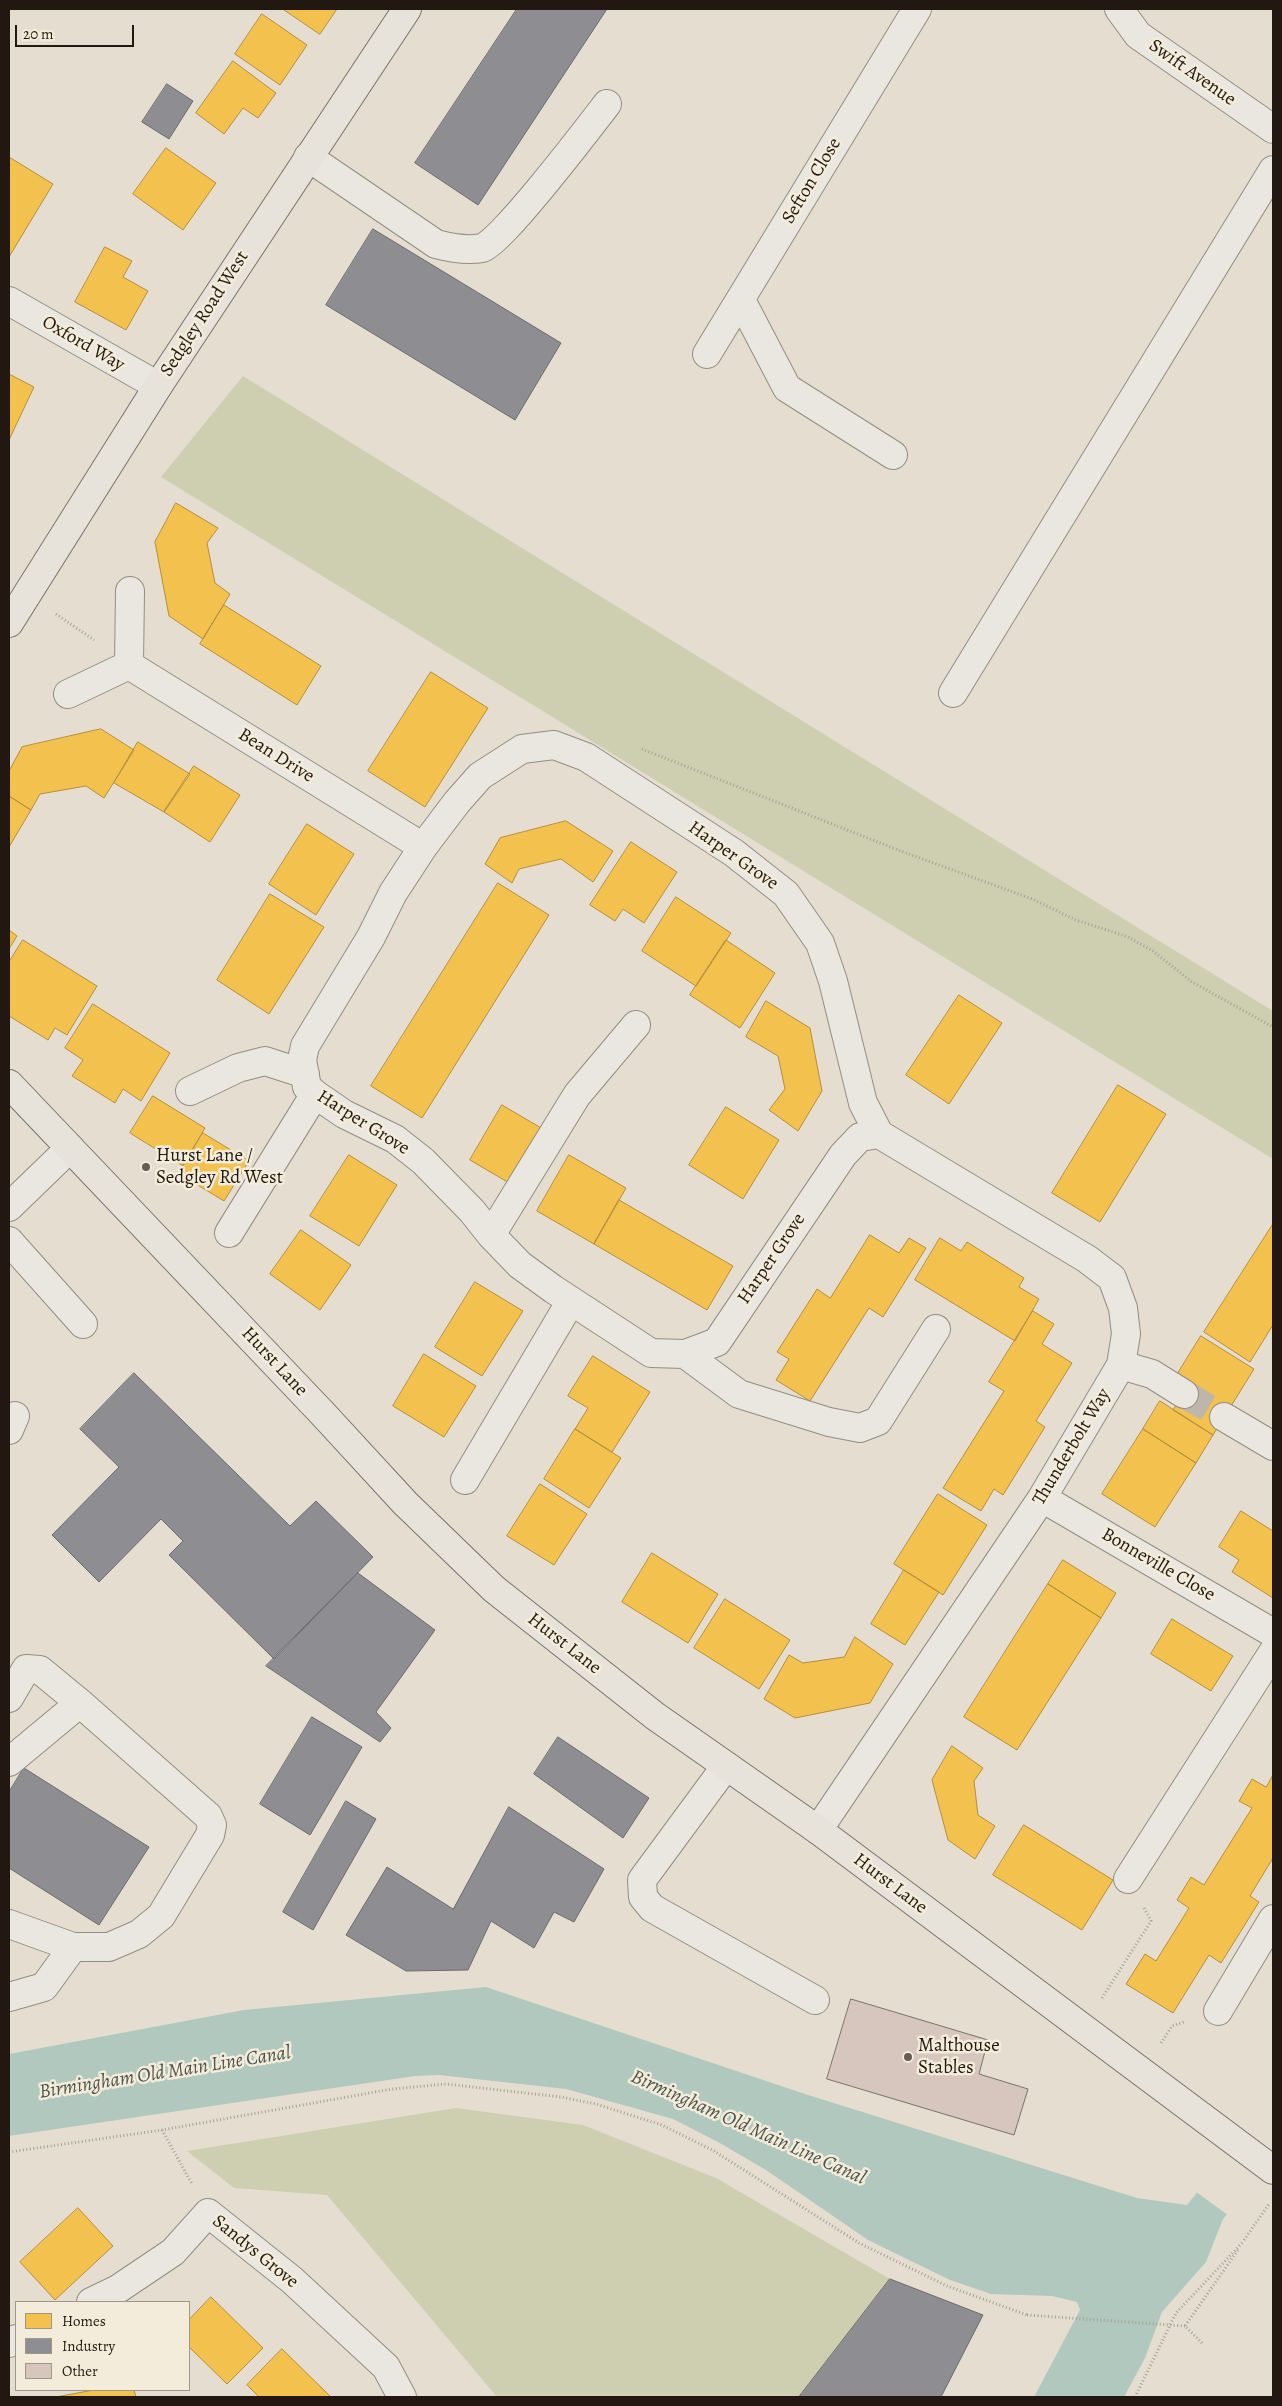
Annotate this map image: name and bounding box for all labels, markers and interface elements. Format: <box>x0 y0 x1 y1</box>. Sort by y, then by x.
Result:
scale bar <box>18 15 136 47</box>
text: 20 m <box>23 24 54 44</box>
street label: Swift Avenue <box>1144 35 1240 111</box>
street label: Sefton Close <box>777 134 847 228</box>
street label: Sedgley Road West <box>156 247 254 381</box>
street label: Oxford Way <box>38 311 128 377</box>
street label: Bean Drive <box>234 724 318 788</box>
street label: Harper Grove <box>684 817 782 895</box>
street label: Harper Grove <box>312 1086 414 1160</box>
place label: Hurst Lane / Sedgley Rd West <box>156 1145 283 1189</box>
marker: Hurst Lane / Sedgley Rd West <box>140 1161 152 1173</box>
street label: Harper Grove <box>733 1209 811 1309</box>
street label: Hurst Lane <box>236 1322 312 1402</box>
street label: Thunderbolt Way <box>1028 1384 1116 1510</box>
street label: Bonneville Close <box>1097 1523 1219 1607</box>
street label: Hurst Lane <box>523 1608 605 1680</box>
street label: Hurst Lane <box>848 1849 932 1919</box>
place label: Malthouse Stables <box>918 2035 1000 2079</box>
water label: Birmingham Old Main Line Canal <box>37 2041 293 2105</box>
marker: Malthouse Stables <box>902 2051 914 2063</box>
water label: Birmingham Old Main Line Canal <box>627 2065 869 2191</box>
street label: Sandys Grove <box>207 2210 303 2294</box>
legend <box>15 2301 190 2391</box>
text: Homes <box>62 2311 106 2331</box>
text: Industry <box>62 2336 115 2356</box>
text: Other <box>62 2361 98 2381</box>

